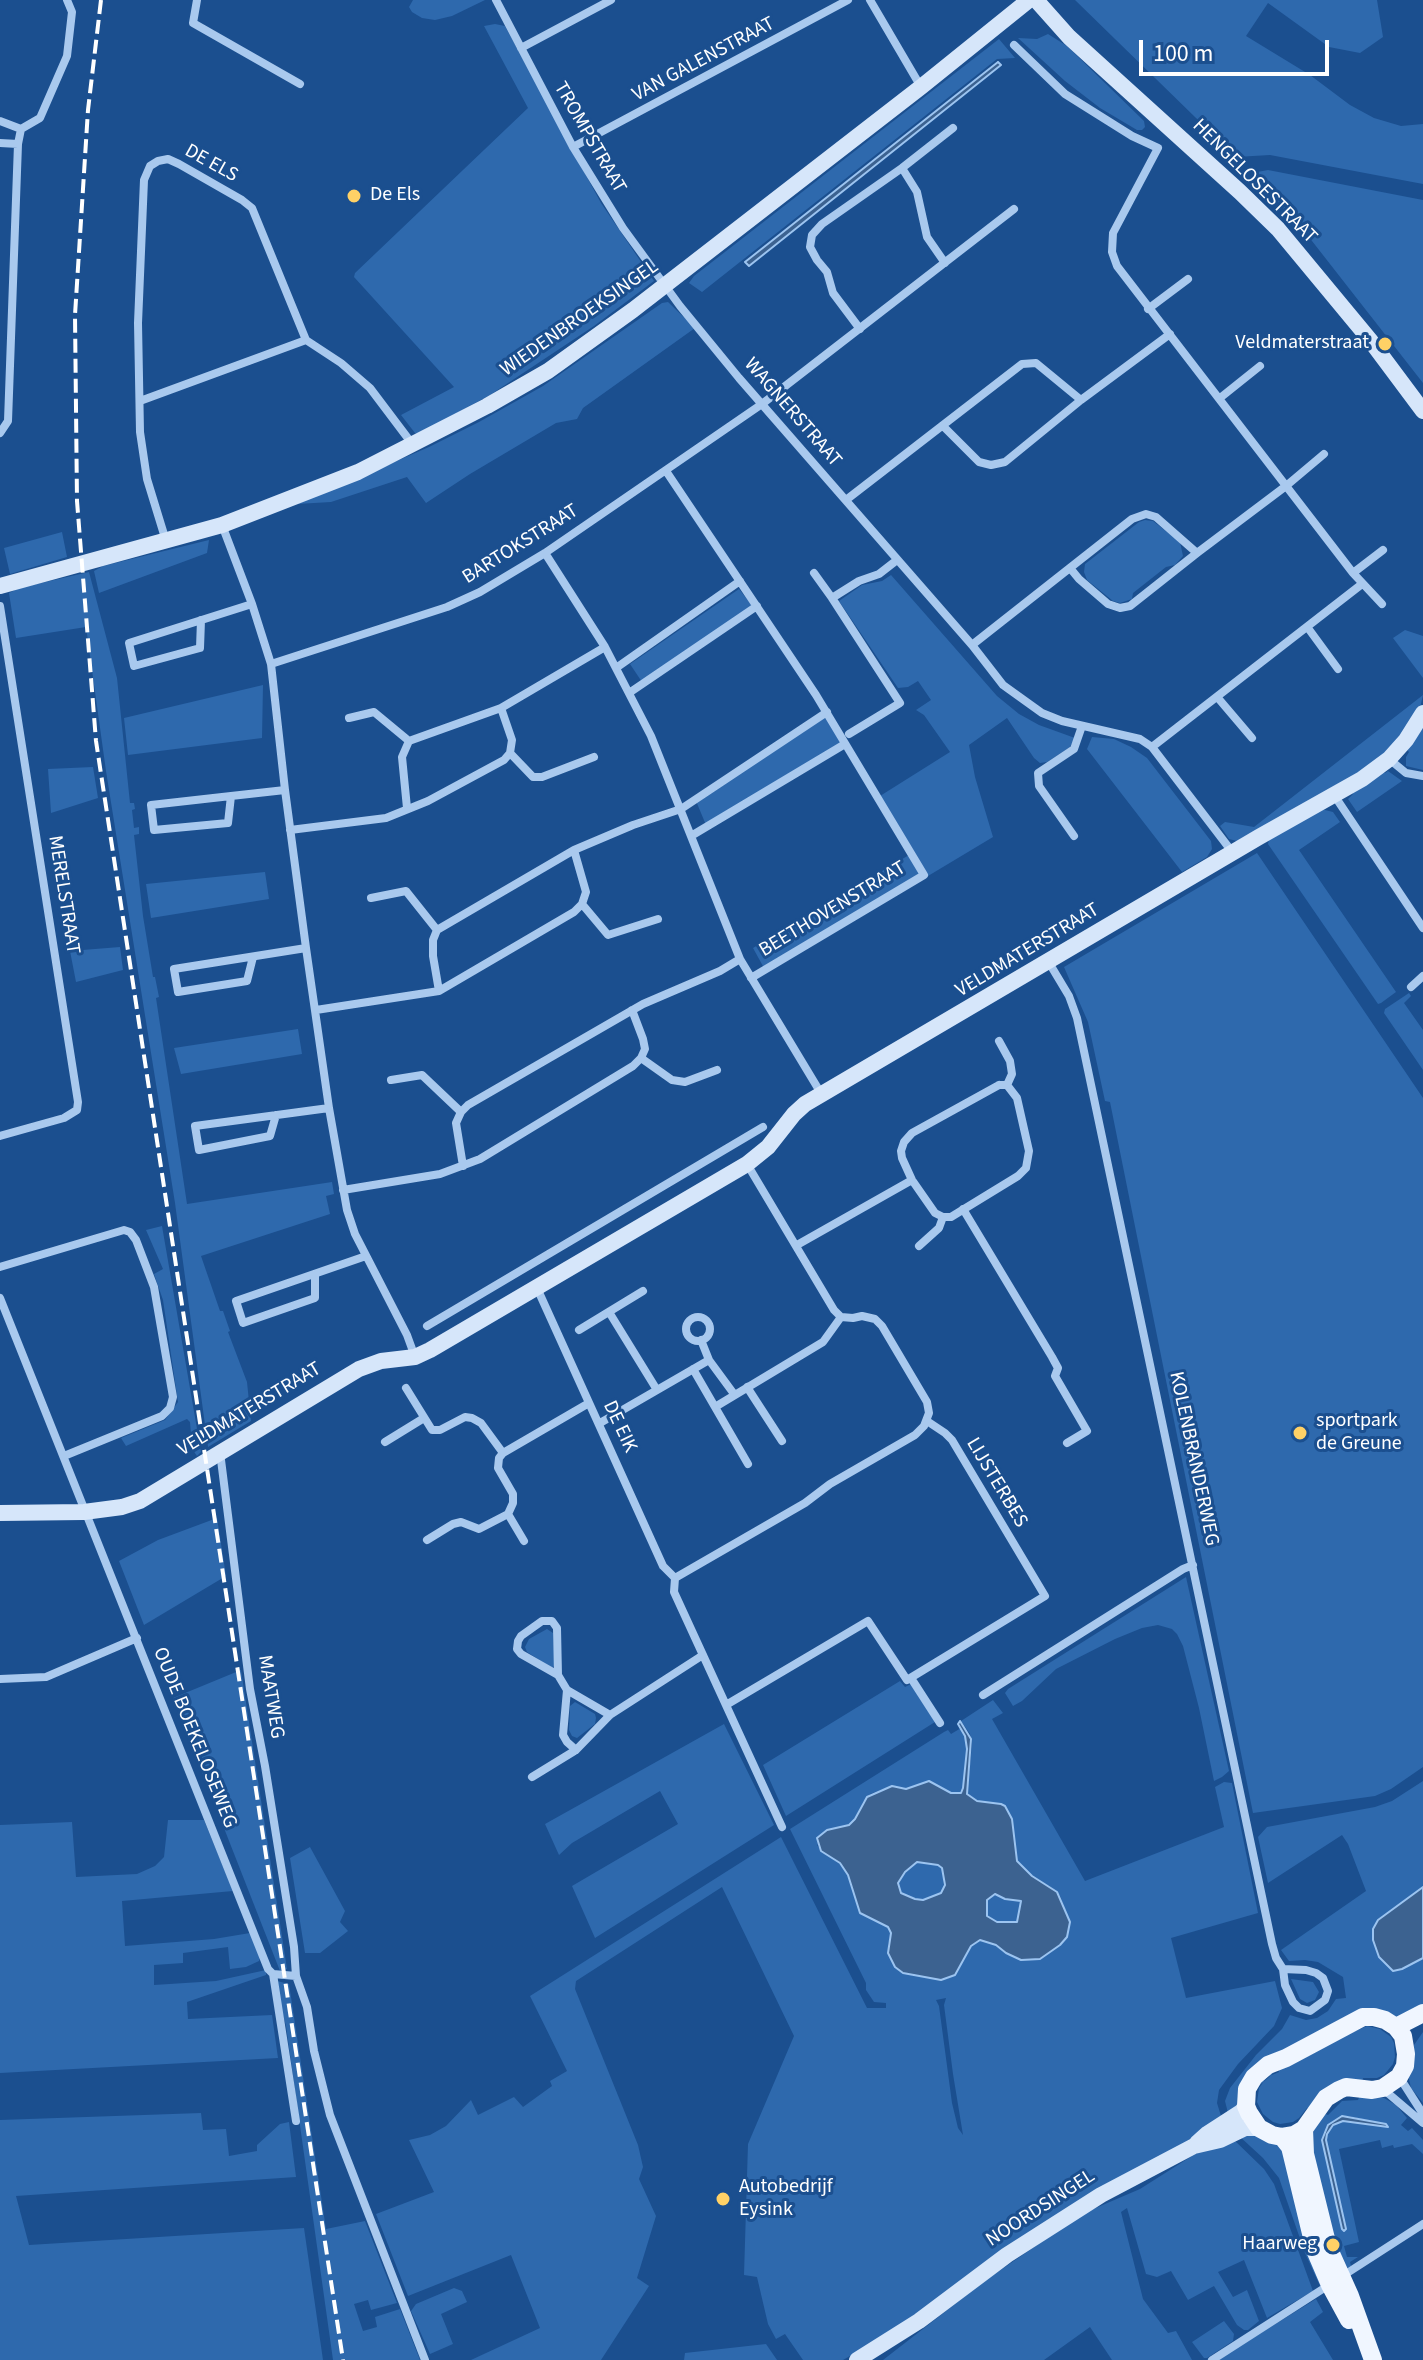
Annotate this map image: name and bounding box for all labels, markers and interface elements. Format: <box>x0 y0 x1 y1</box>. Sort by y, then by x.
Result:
street label: VAN GALENSTRAAT <box>629 12 779 108</box>
scale bar <box>1143 24 1333 74</box>
text: 100 m <box>1153 36 1213 71</box>
street label: TROMPSTRAAT <box>547 78 631 198</box>
street label: HENGELOSESTRAAT <box>1187 115 1321 249</box>
street label: DE ELS <box>180 140 242 188</box>
place label: De Els <box>370 184 420 208</box>
marker: De Els <box>345 187 363 205</box>
street label: WIEDENBROEKSINGEL <box>496 255 664 383</box>
place label: Veldmaterstraat <box>1235 332 1369 356</box>
marker: Veldmaterstraat <box>1376 335 1394 353</box>
street label: WAGNERSTRAAT <box>738 353 846 473</box>
street label: BARTOKSTRAAT <box>459 500 583 590</box>
street label: MERELSTRAAT <box>42 834 84 956</box>
street label: BEETHOVENSTRAAT <box>755 857 911 963</box>
street label: VELDMATERSTRAAT <box>952 899 1104 1003</box>
street label: VELDMATERSTRAAT <box>174 1358 326 1462</box>
street label: KOLENBRANDERWEG <box>1163 1370 1223 1548</box>
street label: DE EIK <box>597 1397 641 1457</box>
place label: sportpark de Greune <box>1316 1410 1402 1457</box>
marker: sportpark de Greune <box>1291 1424 1309 1442</box>
street label: LIJSTERBES <box>960 1434 1032 1532</box>
street label: OUDE BOEKELOSEWEG <box>147 1644 241 1832</box>
street label: MAATWEG <box>252 1653 288 1741</box>
street label: NOORDSINGEL <box>982 2165 1100 2253</box>
place label: Autobedrijf Eysink <box>739 2176 833 2223</box>
marker: Autobedrijf Eysink <box>714 2190 732 2208</box>
place label: Haarweg <box>1242 2233 1317 2257</box>
marker: Haarweg <box>1324 2236 1342 2254</box>

